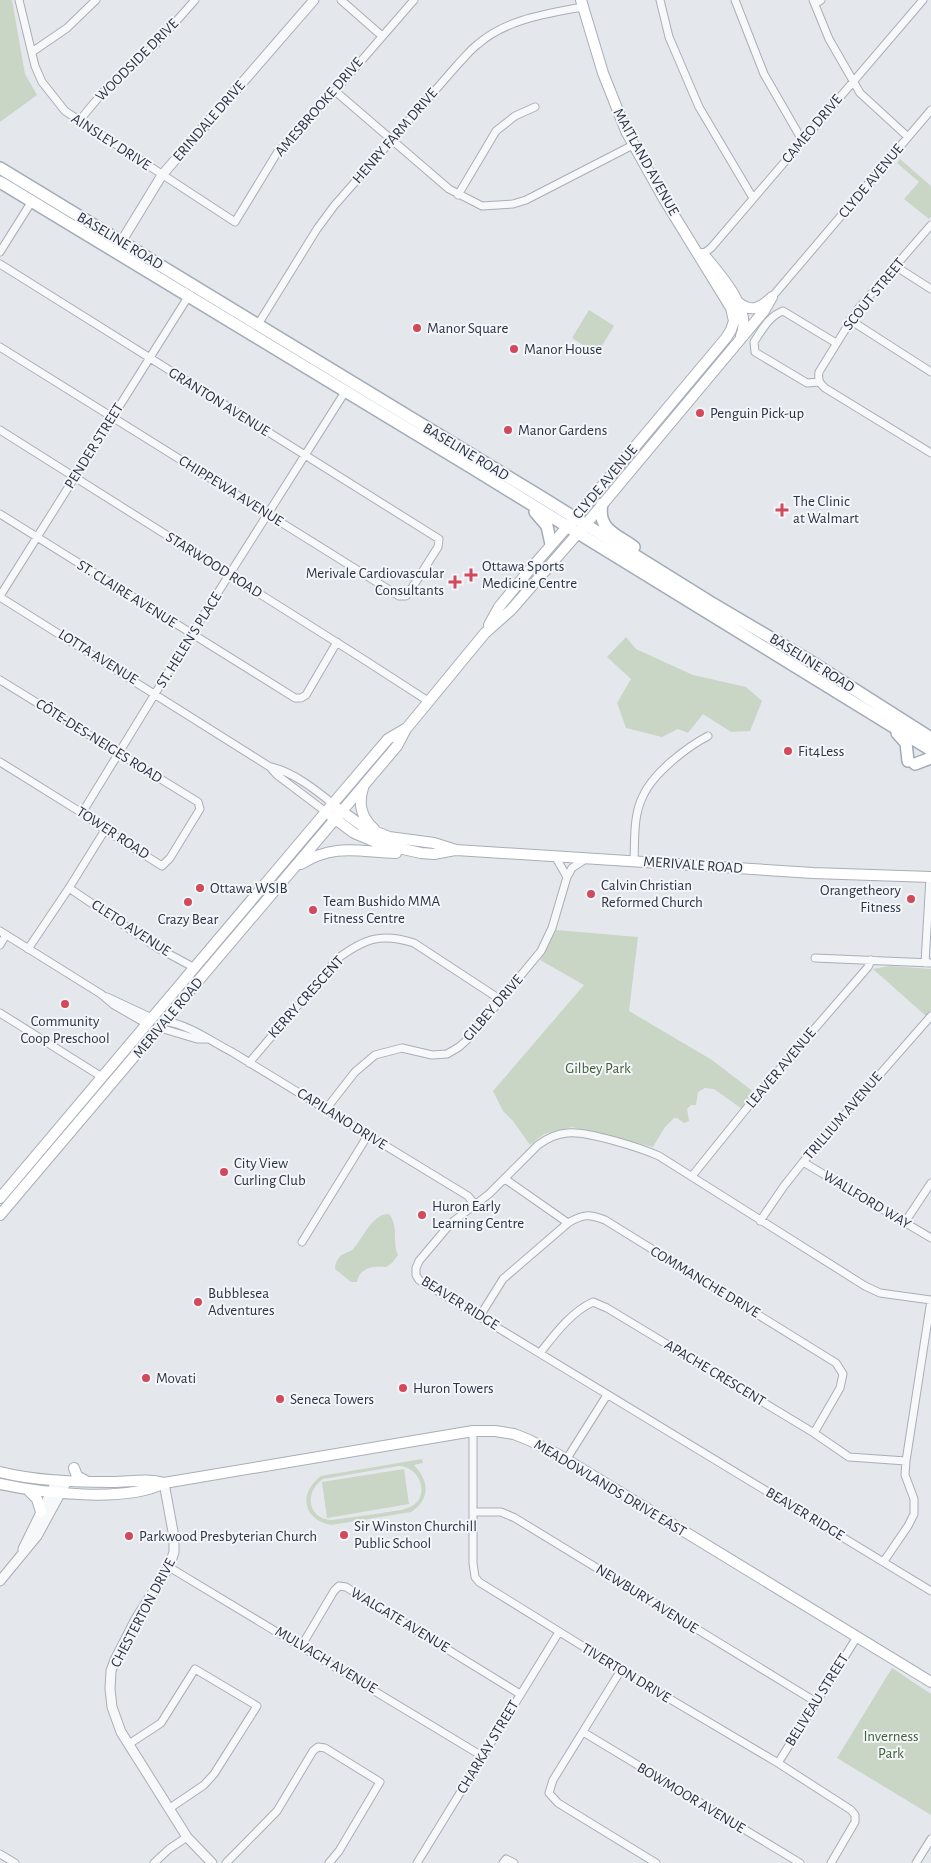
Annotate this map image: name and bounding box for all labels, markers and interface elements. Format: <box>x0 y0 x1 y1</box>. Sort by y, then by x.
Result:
street label: WOODSIDE DRIVE <box>93 16 181 104</box>
street label: AMESBROOKE DRIVE <box>272 55 366 159</box>
street label: ERINDALE DRIVE <box>170 78 248 164</box>
street label: HENRY FARM DRIVE <box>350 85 440 187</box>
street label: CAMEO DRIVE <box>779 92 845 166</box>
street label: MAITLAND AVENUE <box>610 106 682 218</box>
street label: AINSLEY DRIVE <box>69 111 153 173</box>
street label: CLYDE AVENUE <box>836 141 906 221</box>
street label: BASELINE ROAD <box>75 210 166 273</box>
street label: SCOUT STREET <box>841 255 908 333</box>
place label: Manor Square <box>427 321 508 336</box>
marker: Manor Square <box>411 322 423 334</box>
place label: Manor House <box>524 342 602 357</box>
marker: Manor House <box>508 343 520 355</box>
street label: GRANTON AVENUE <box>166 365 272 439</box>
street label: PENDER STREET <box>62 400 126 491</box>
place label: Penguin Pick-up <box>710 406 804 421</box>
marker: Penguin Pick-up <box>694 407 706 419</box>
street label: BASELINE ROAD <box>421 421 512 484</box>
place label: Manor Gardens <box>518 423 607 438</box>
marker: Manor Gardens <box>502 424 514 436</box>
street label: CLYDE AVENUE <box>570 442 640 522</box>
street label: CHIPPEWA AVENUE <box>176 453 286 529</box>
place label: The Clinic at Walmart <box>793 494 859 526</box>
marker: The Clinic at Walmart <box>775 503 789 517</box>
street label: STARWOOD ROAD <box>163 529 265 601</box>
street label: ST. CLAIRE AVENUE <box>74 557 180 631</box>
place label: Ottawa Sports Medicine Centre <box>482 559 577 591</box>
place label: Merivale Cardiovascular Consultants <box>306 566 444 598</box>
marker: Ottawa Sports Medicine Centre <box>464 568 478 582</box>
marker: Merivale Cardiovascular Consultants <box>448 575 462 589</box>
street label: ST. HELEN'S PLACE <box>154 590 224 690</box>
street label: LOTTA AVENUE <box>56 627 140 687</box>
street label: BASELINE ROAD <box>767 631 857 695</box>
street label: CÔTE-DES-NEIGES ROAD <box>33 695 166 786</box>
place label: Fit4Less <box>798 744 844 759</box>
marker: Fit4Less <box>782 745 794 757</box>
street label: TOWER ROAD <box>74 804 152 862</box>
street label: MERIVALE ROAD <box>643 854 744 876</box>
place label: Calvin Christian Reformed Church <box>601 878 703 910</box>
place label: Ottawa WSIB <box>210 881 287 896</box>
marker: Ottawa WSIB <box>194 882 206 894</box>
place label: Orangetheory Fitness <box>820 883 902 915</box>
marker: Calvin Christian Reformed Church <box>585 888 597 900</box>
marker: Orangetheory Fitness <box>905 893 917 905</box>
place label: Team Bushido MMA Fitness Centre <box>323 894 440 926</box>
marker: Crazy Bear <box>182 896 194 908</box>
street label: CLETO AVENUE <box>89 897 173 959</box>
marker: Team Bushido MMA Fitness Centre <box>307 904 319 916</box>
place label: Crazy Bear <box>158 912 218 927</box>
street label: KERRY CRESCENT <box>265 953 347 1041</box>
street label: GILBEY DRIVE <box>460 972 526 1044</box>
street label: MERIVALE ROAD <box>130 975 206 1061</box>
marker: Community Coop Preschool <box>59 998 71 1010</box>
place label: Community Coop Preschool <box>20 1014 110 1046</box>
street label: LEAVER AVENUE <box>743 1025 819 1111</box>
park label: Gilbey Park <box>565 1061 631 1076</box>
street label: TRILLIUM AVENUE <box>801 1069 885 1163</box>
street label: CAPILANO DRIVE <box>294 1085 390 1153</box>
place label: City View Curling Club <box>234 1156 306 1188</box>
marker: City View Curling Club <box>218 1166 230 1178</box>
street label: WALLFORD WAY <box>820 1168 914 1232</box>
place label: Huron Early Learning Centre <box>432 1199 524 1231</box>
marker: Huron Early Learning Centre <box>416 1209 428 1221</box>
street label: COMMANCHE DRIVE <box>648 1243 762 1321</box>
street label: BEAVER RIDGE <box>419 1273 501 1333</box>
place label: Bubblesea Adventures <box>208 1286 275 1318</box>
marker: Bubblesea Adventures <box>192 1296 204 1308</box>
street label: APACHE CRESCENT <box>662 1337 769 1409</box>
place label: Movati <box>156 1371 196 1386</box>
marker: Movati <box>140 1372 152 1384</box>
place label: Huron Towers <box>413 1381 494 1396</box>
marker: Huron Towers <box>397 1382 409 1394</box>
place label: Seneca Towers <box>290 1392 374 1407</box>
marker: Seneca Towers <box>274 1393 286 1405</box>
street label: MEADOWLANDS DRIVE EAST <box>531 1437 689 1540</box>
street label: BEAVER RIDGE <box>763 1485 847 1543</box>
place label: Sir Winston Churchill Public School <box>354 1519 477 1551</box>
place label: Parkwood Presbyterian Church <box>139 1529 317 1544</box>
marker: Sir Winston Churchill Public School <box>338 1529 350 1541</box>
marker: Parkwood Presbyterian Church <box>123 1530 135 1542</box>
street label: CHESTERTON DRIVE <box>108 1556 178 1670</box>
street label: NEWBURY AVENUE <box>593 1562 701 1636</box>
street label: WALGATE AVENUE <box>348 1585 452 1655</box>
street label: MULVAGH AVENUE <box>272 1624 380 1696</box>
street label: TIVERTON DRIVE <box>579 1641 673 1705</box>
street label: BELIVEAU STREET <box>783 1651 852 1749</box>
street label: CHARKAY STREET <box>454 1697 522 1796</box>
park label: Inverness Park <box>864 1729 918 1761</box>
street label: BOWMOOR AVENUE <box>634 1760 748 1836</box>

